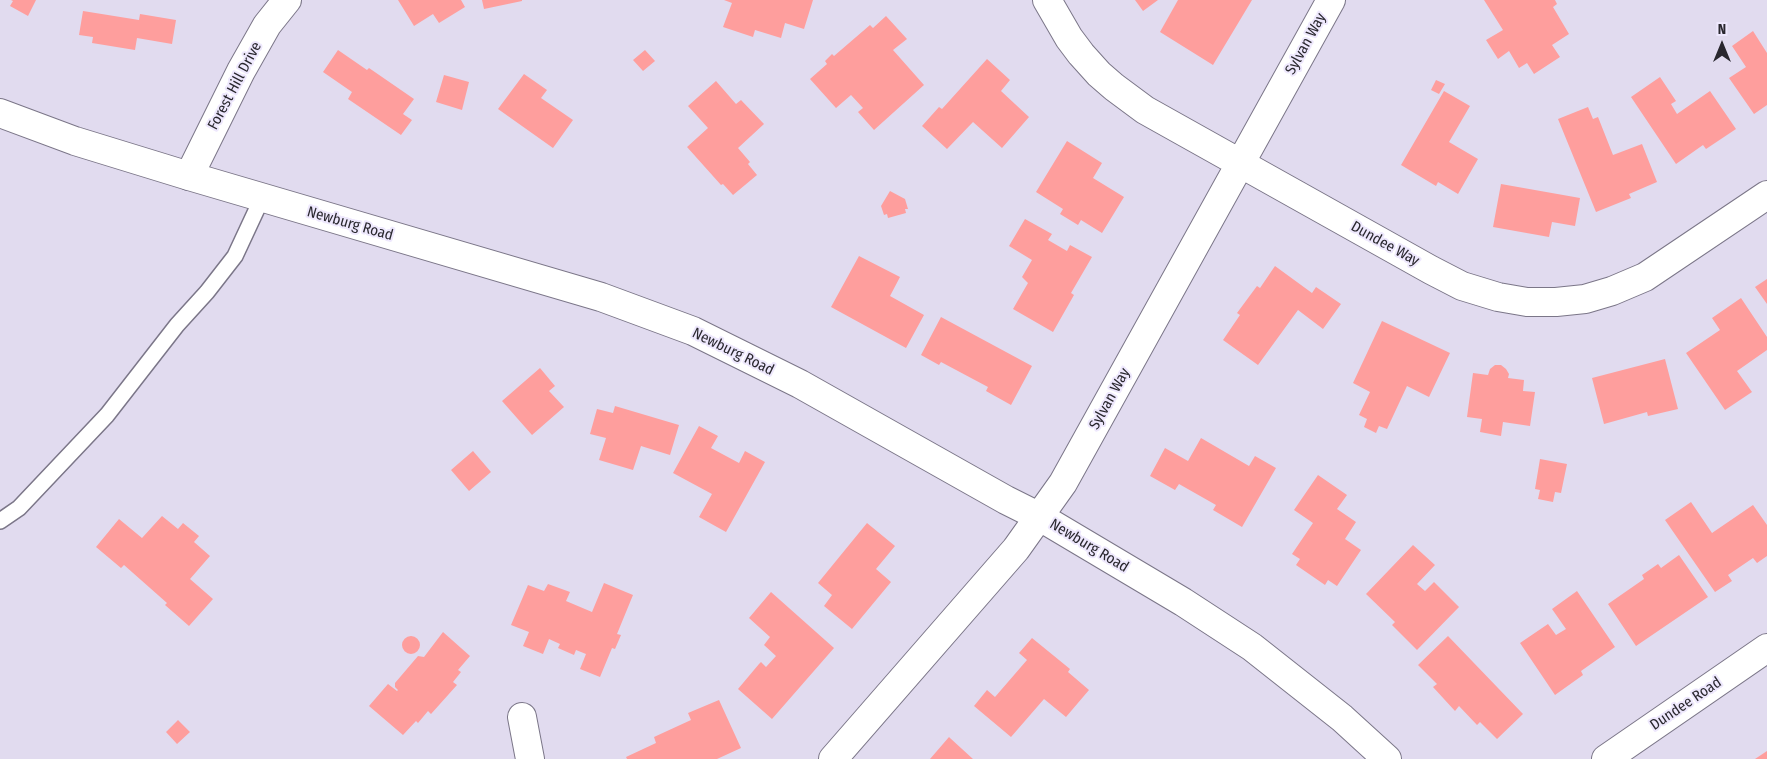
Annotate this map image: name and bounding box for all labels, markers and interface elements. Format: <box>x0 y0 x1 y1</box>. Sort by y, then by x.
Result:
street label: Sylvan Way <box>1282 10 1330 78</box>
north arrow <box>1697 20 1747 70</box>
text: N <box>1718 21 1726 38</box>
street label: Forest Hill Drive <box>204 39 266 133</box>
street label: Newburg Road <box>305 203 395 245</box>
street label: Dundee Way <box>1348 218 1422 270</box>
street label: Newburg Road <box>689 324 777 380</box>
street label: Sylvan Way <box>1086 365 1134 433</box>
street label: Newburg Road <box>1046 515 1132 577</box>
street label: Dundee Road <box>1647 674 1725 734</box>

